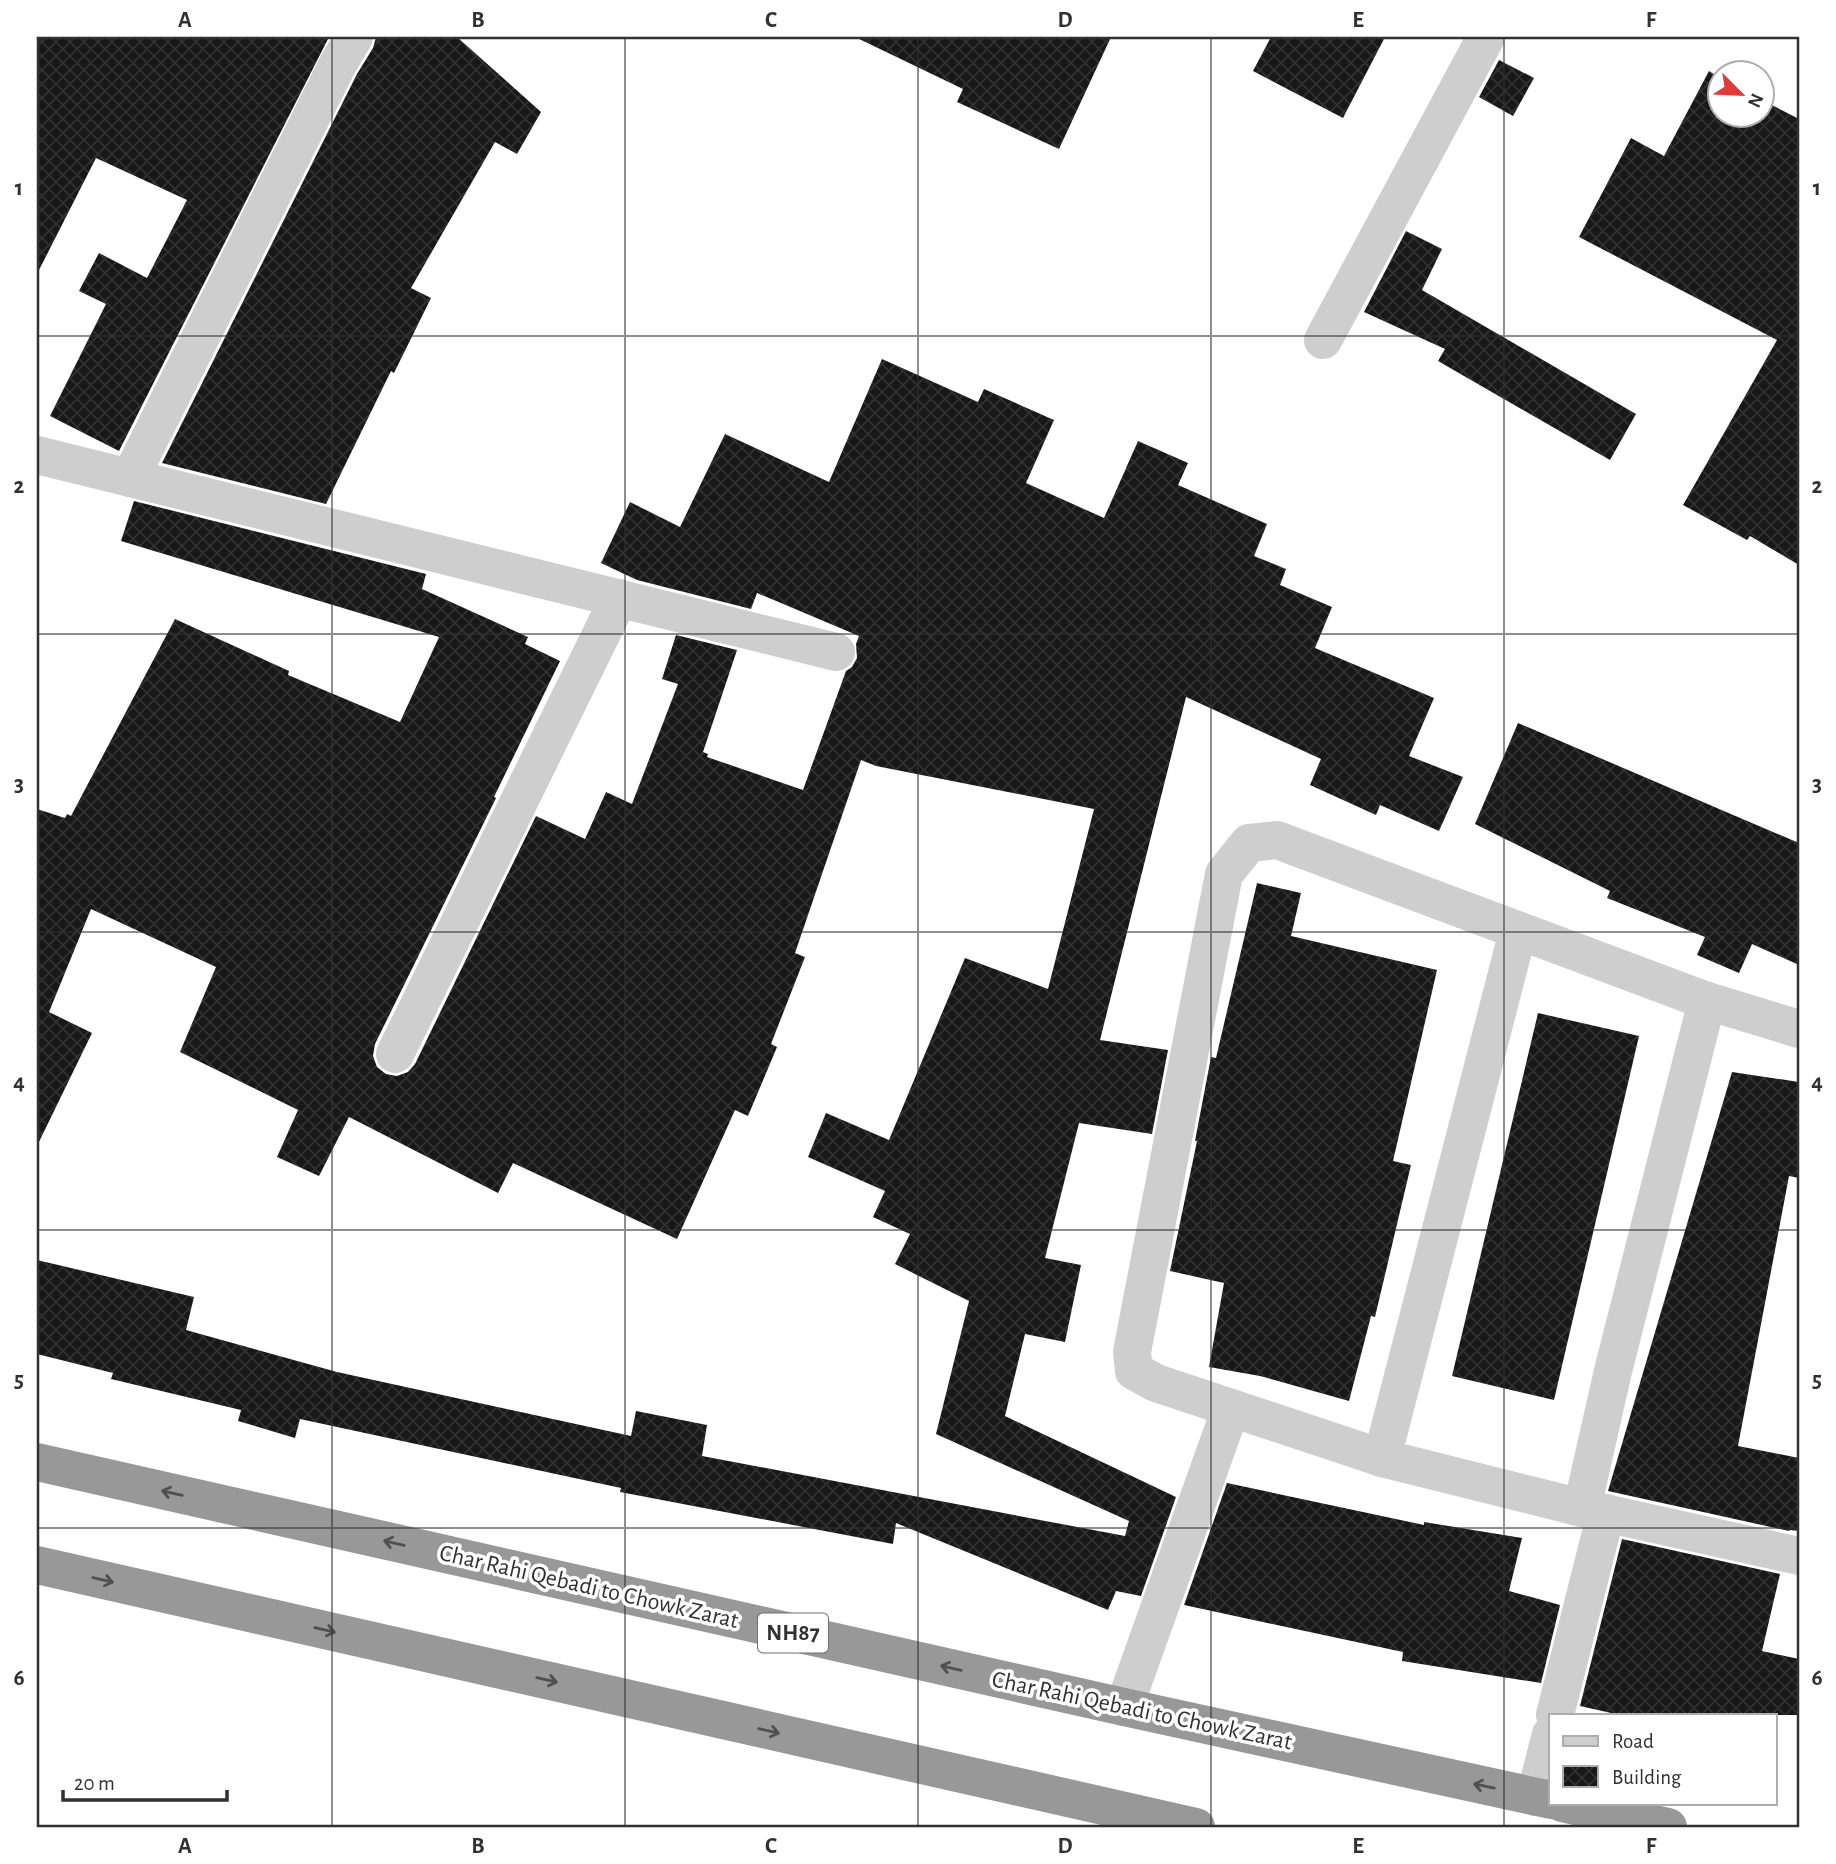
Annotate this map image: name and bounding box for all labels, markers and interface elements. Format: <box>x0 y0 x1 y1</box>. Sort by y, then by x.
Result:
text: A <box>178 9 192 32</box>
text: B <box>471 9 485 32</box>
text: C <box>765 9 777 32</box>
text: D <box>1057 9 1073 32</box>
text: E <box>1352 9 1364 32</box>
text: F <box>1646 9 1657 32</box>
north arrow <box>1706 60 1776 130</box>
text: N <box>1744 90 1767 110</box>
text: 1 <box>15 177 23 200</box>
text: 1 <box>1813 177 1821 200</box>
text: 2 <box>14 475 25 498</box>
text: 2 <box>1812 475 1823 498</box>
text: 3 <box>14 773 24 796</box>
text: 3 <box>1812 773 1822 796</box>
text: 4 <box>13 1071 25 1094</box>
text: 4 <box>1811 1071 1823 1094</box>
text: 5 <box>14 1369 24 1392</box>
text: 5 <box>1812 1369 1822 1392</box>
one-way arrow <box>161 1485 184 1499</box>
one-way arrow <box>383 1535 406 1549</box>
street label: Char Rahi Qebadi to Chowk Zarat <box>437 1541 741 1633</box>
one-way arrow <box>91 1573 114 1587</box>
road number: NH87 <box>758 1614 828 1652</box>
one-way arrow <box>313 1624 336 1637</box>
one-way arrow <box>940 1661 963 1675</box>
text: 6 <box>13 1667 25 1690</box>
street label: Char Rahi Qebadi to Chowk Zarat <box>990 1667 1294 1755</box>
text: 6 <box>1811 1667 1823 1690</box>
one-way arrow <box>535 1674 558 1688</box>
legend <box>1549 1714 1776 1804</box>
one-way arrow <box>757 1724 780 1738</box>
text: Road <box>1612 1731 1654 1752</box>
scale bar <box>63 1759 228 1803</box>
text: Building <box>1612 1767 1682 1788</box>
text: 20 m <box>74 1773 115 1794</box>
one-way arrow <box>1473 1778 1496 1792</box>
text: A <box>178 1835 192 1858</box>
text: B <box>471 1835 485 1858</box>
text: C <box>765 1835 777 1858</box>
text: D <box>1057 1835 1073 1858</box>
text: E <box>1352 1835 1364 1858</box>
text: F <box>1646 1835 1657 1858</box>

